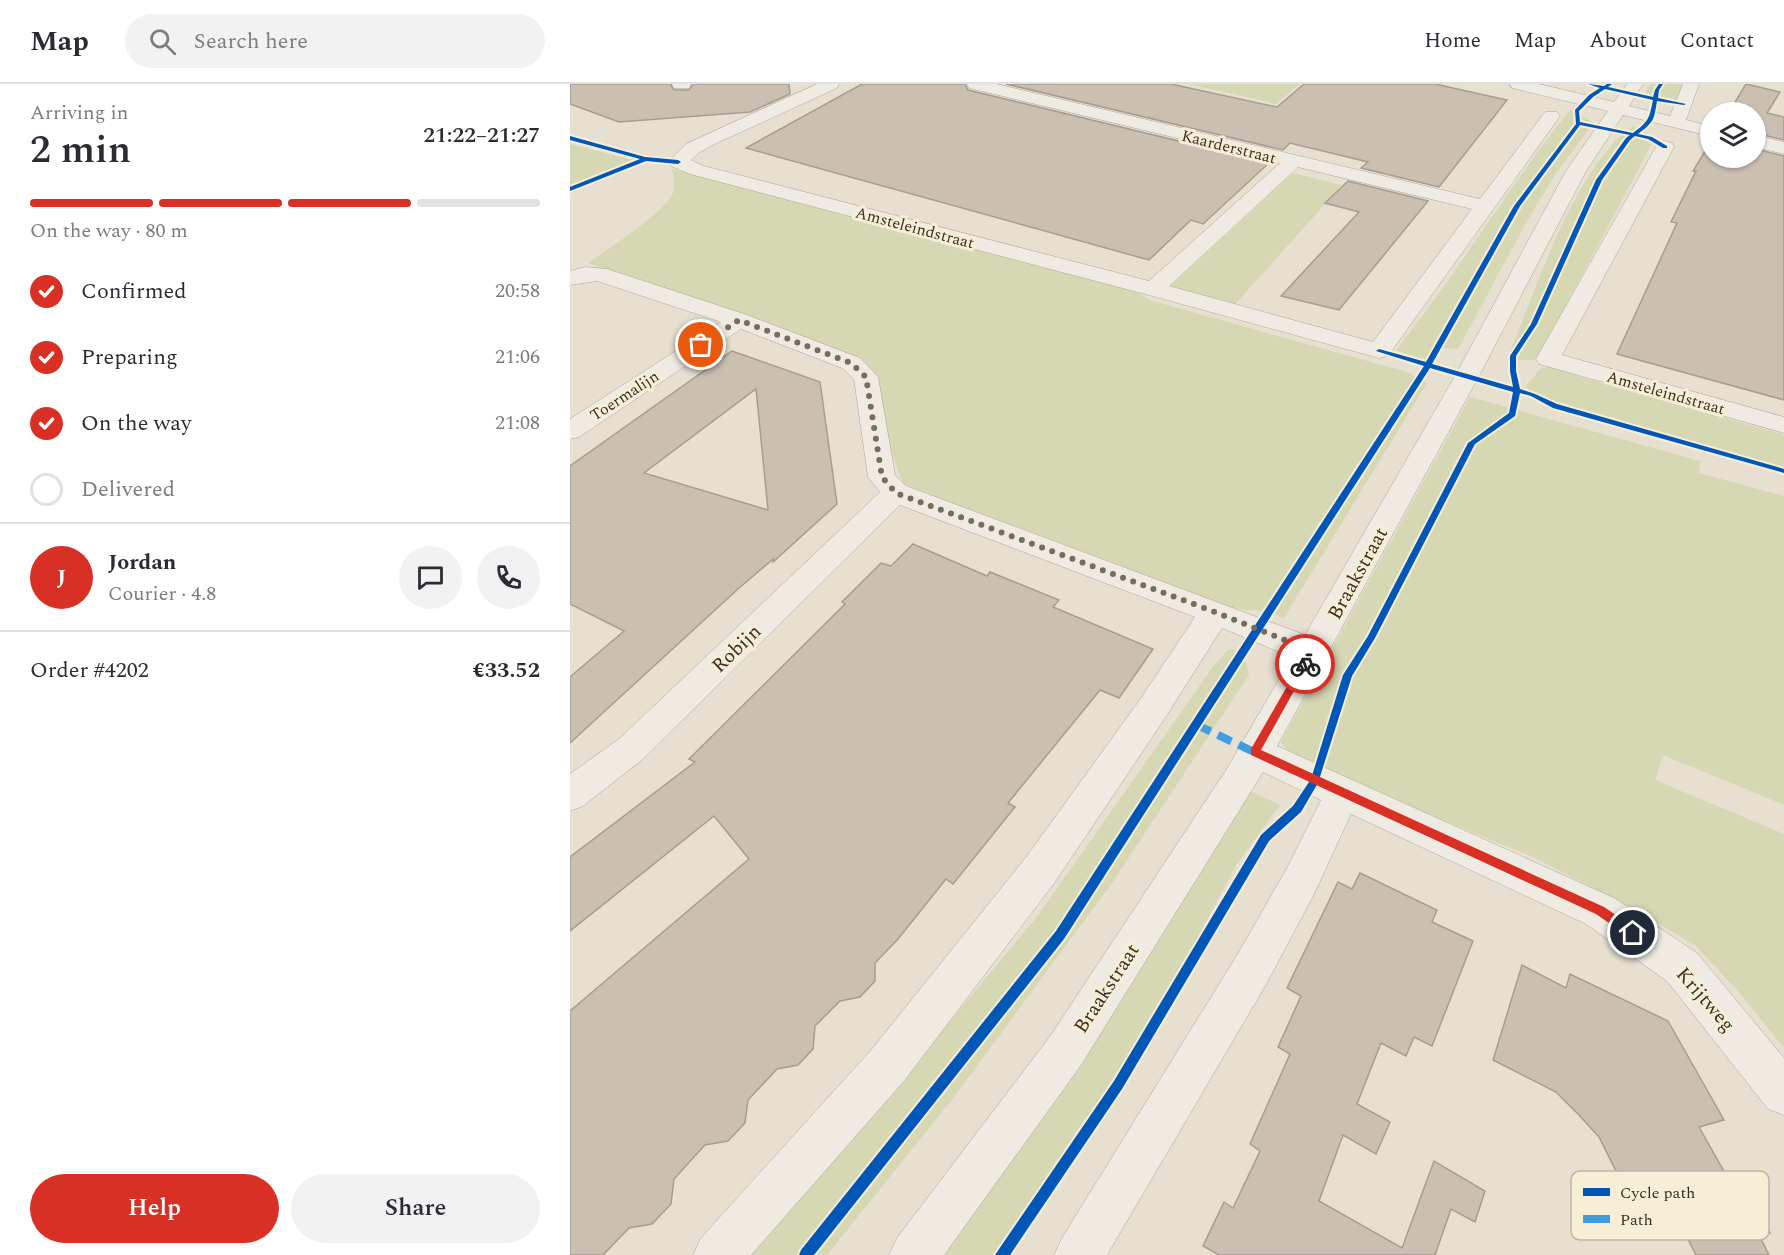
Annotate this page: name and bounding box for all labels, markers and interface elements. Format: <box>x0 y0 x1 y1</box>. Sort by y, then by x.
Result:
search box <box>125 14 545 68</box>
text: Map <box>30 20 89 63</box>
icon: search <box>146 25 179 58</box>
text: Search here <box>194 25 308 58</box>
text: Home <box>1424 25 1481 57</box>
text: Map <box>1514 25 1556 57</box>
text: About <box>1589 25 1647 57</box>
text: Contact <box>1680 25 1754 57</box>
text: Arriving in <box>30 98 128 128</box>
map controls <box>1700 102 1766 168</box>
button: layers <box>1700 102 1766 168</box>
text: 21:22–21:27 <box>423 119 540 152</box>
text: 2 min <box>30 121 131 180</box>
street label: Kaarderstraat <box>1179 124 1279 170</box>
street label: Amsteleindstraat <box>853 201 977 255</box>
text: On the way · 80 m <box>30 216 188 246</box>
icon: check <box>30 275 63 308</box>
text: Confirmed <box>81 275 187 308</box>
text: 20:58 <box>495 276 540 306</box>
pin <box>675 319 726 370</box>
icon: bag <box>684 328 717 361</box>
icon: check <box>30 341 63 374</box>
text: Preparing <box>81 341 178 374</box>
text: 21:06 <box>495 342 540 372</box>
street label: Toermalijn <box>585 364 664 427</box>
street label: Amsteleindstraat <box>1604 365 1728 421</box>
icon: check <box>30 407 63 440</box>
text: On the way <box>81 407 192 440</box>
text: 21:08 <box>495 408 540 438</box>
text: Delivered <box>81 473 175 506</box>
street label: Braakstraat <box>1320 522 1396 625</box>
text: Jordan <box>108 546 176 579</box>
button: chat <box>399 546 462 609</box>
button: phone <box>477 546 540 609</box>
text: J <box>57 561 66 594</box>
text: Courier · 4.8 <box>108 579 216 609</box>
street label: Robijn <box>705 617 768 680</box>
courier <box>1275 634 1335 694</box>
icon: bike <box>1289 648 1322 681</box>
text: Order #4202 <box>30 654 149 687</box>
text: €33.52 <box>472 654 540 687</box>
pin <box>1607 907 1658 958</box>
icon: home <box>1616 916 1649 949</box>
street label: Braakstraat <box>1066 938 1147 1039</box>
street label: Krijtweg <box>1668 961 1742 1039</box>
legend <box>1571 1171 1769 1240</box>
button: Help <box>30 1174 279 1243</box>
button: Share <box>291 1174 540 1243</box>
text: Cycle path <box>1620 1181 1695 1205</box>
text: Path <box>1620 1208 1653 1232</box>

